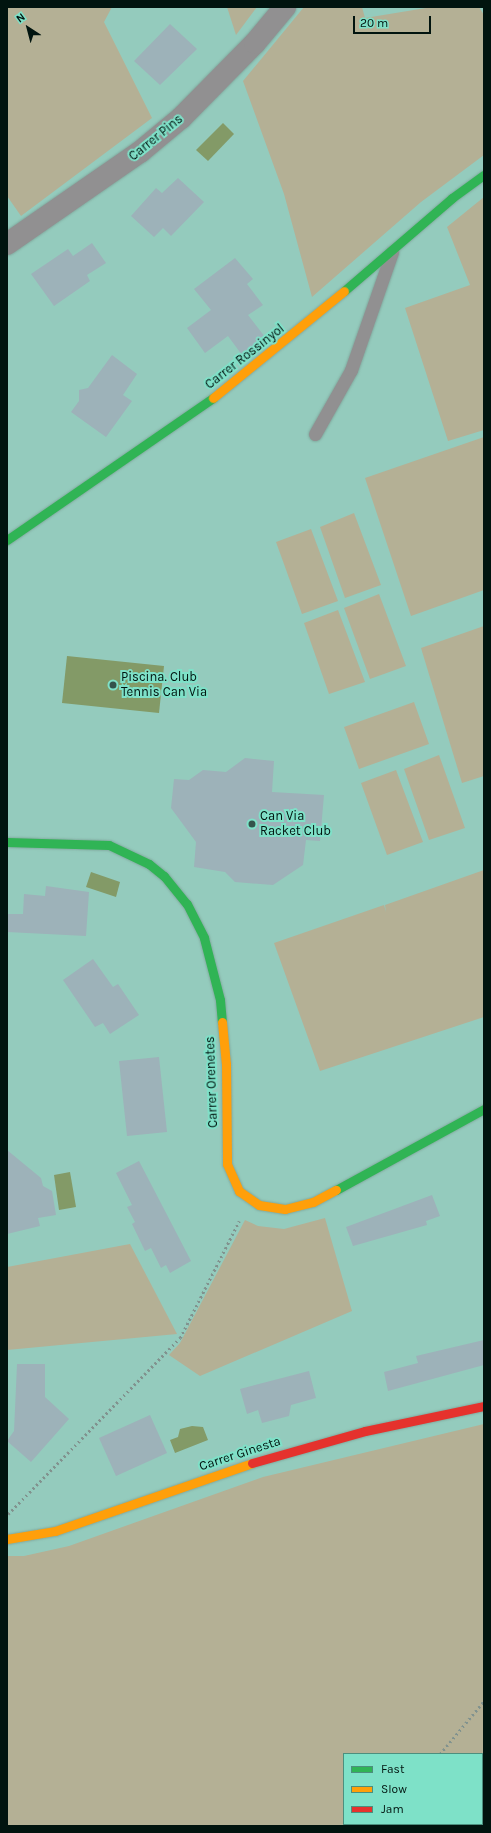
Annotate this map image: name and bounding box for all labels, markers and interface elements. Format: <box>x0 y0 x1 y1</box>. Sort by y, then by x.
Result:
north arrow <box>8 8 48 48</box>
scale bar <box>355 8 433 34</box>
text: N <box>14 10 28 25</box>
text: 20 m <box>360 16 388 30</box>
street label: Carrer Pins <box>126 112 186 164</box>
street label: Carrer Rossinyol <box>202 321 288 393</box>
place label: Piscina. Club Tennis Can Via <box>121 670 207 701</box>
marker: Piscina. Club Tennis Can Via <box>108 680 118 690</box>
place label: Can Via Racket Club <box>260 809 331 840</box>
marker: Can Via Racket Club <box>247 819 257 829</box>
street label: Carrer Orenetes <box>203 1036 221 1128</box>
street label: Carrer Ginesta <box>197 1434 283 1474</box>
legend <box>343 1753 483 1825</box>
text: Fast <box>381 1762 404 1776</box>
text: Slow <box>381 1782 407 1796</box>
text: Jam <box>381 1802 404 1816</box>

